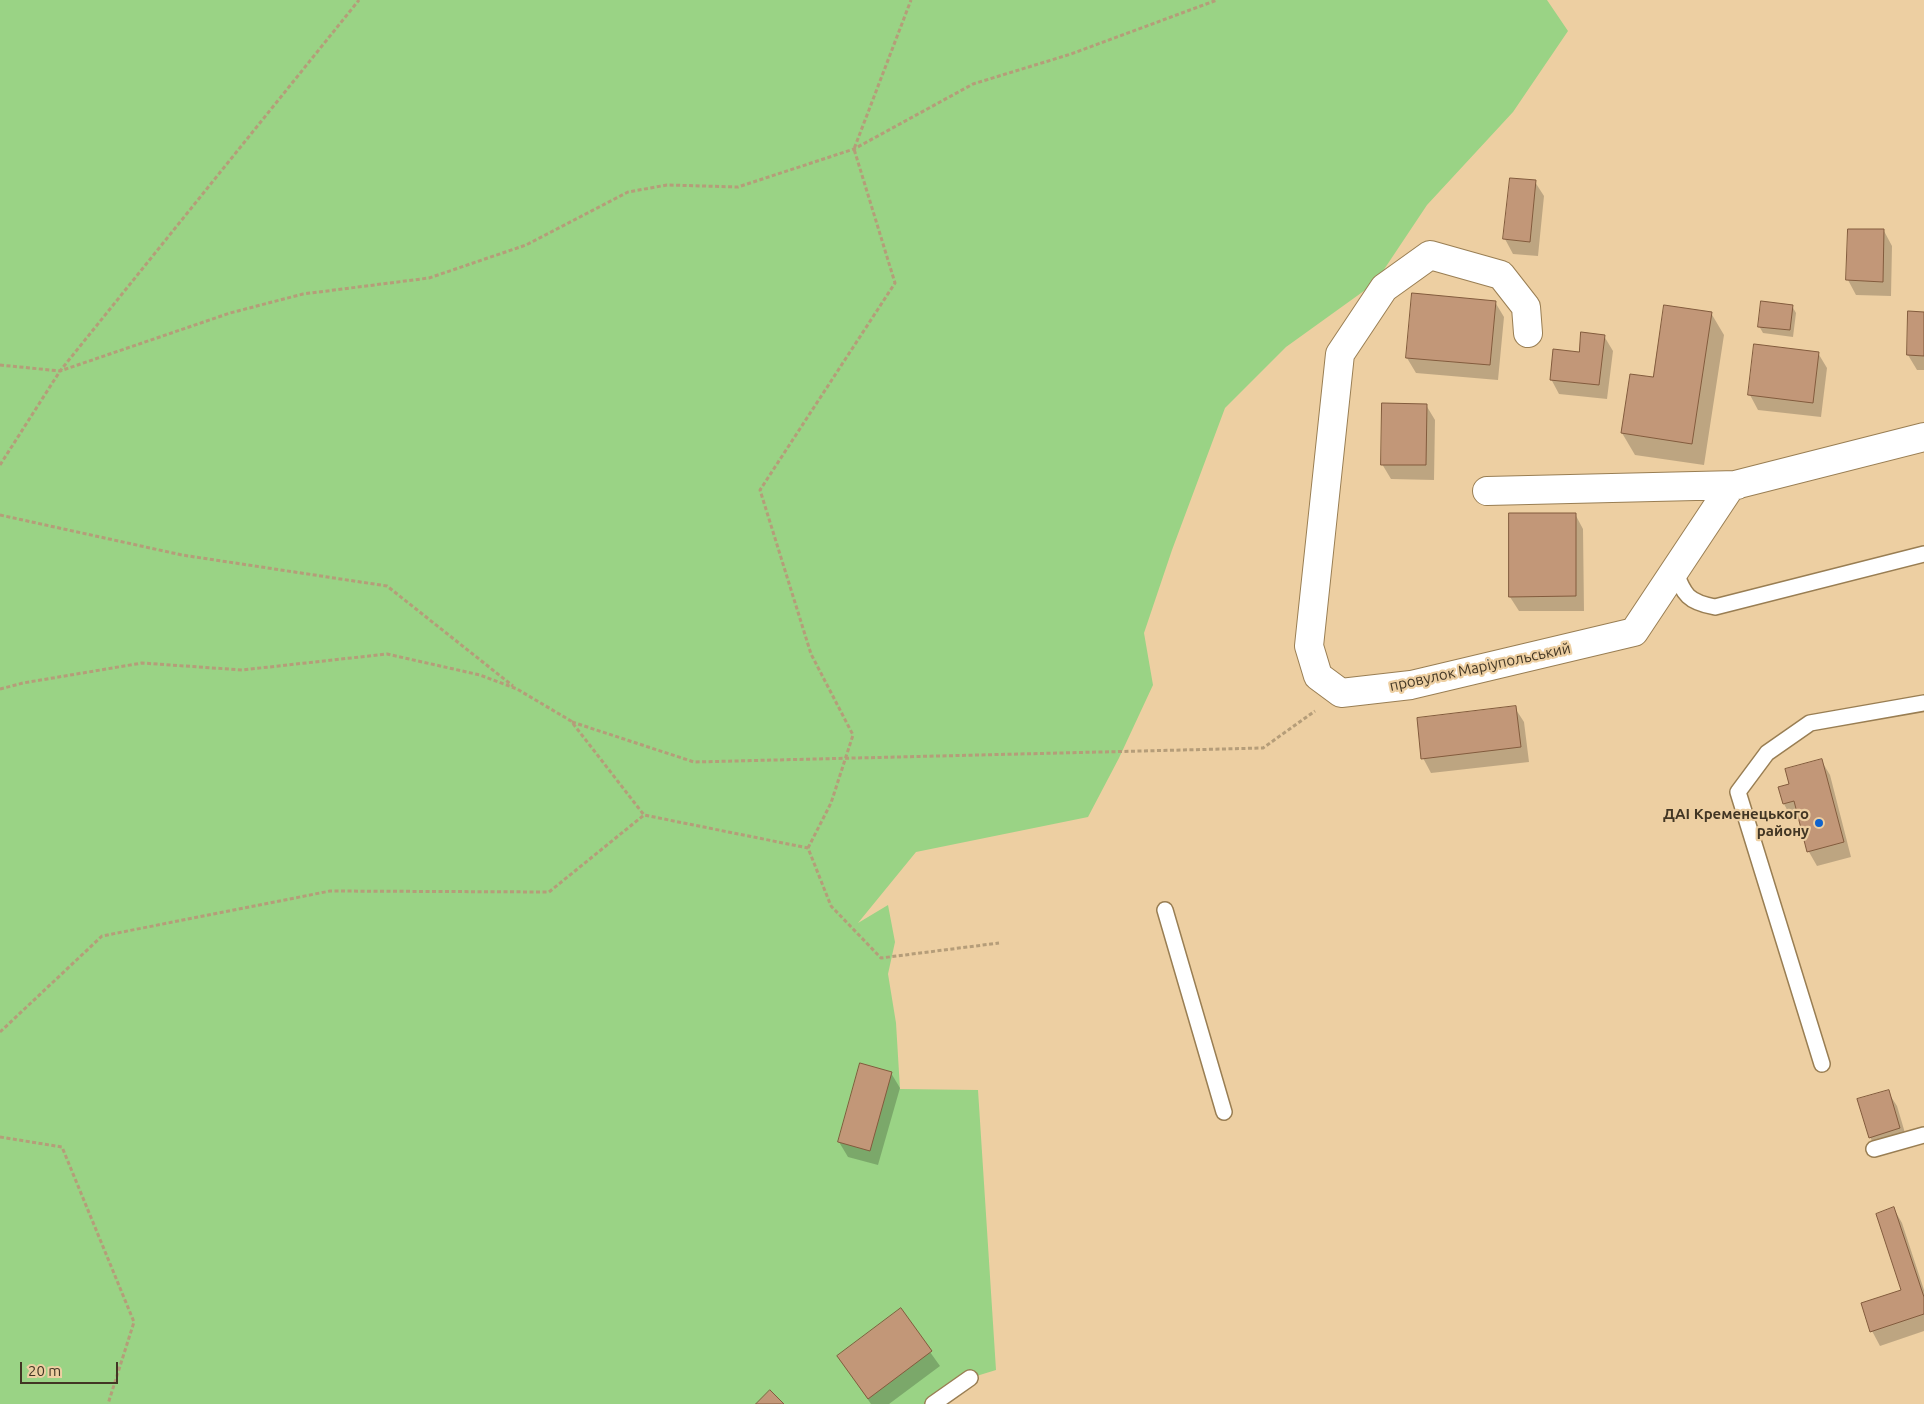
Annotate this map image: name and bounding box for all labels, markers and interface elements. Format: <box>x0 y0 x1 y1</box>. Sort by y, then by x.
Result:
street label: провулок Маріупольський <box>1388 639 1572 695</box>
place label: ДАІ Кременецького району <box>1663 805 1809 840</box>
marker: ДАІ Кременецького району <box>1813 817 1825 829</box>
scale bar <box>22 1352 120 1384</box>
text: 20 m <box>28 1362 61 1379</box>

